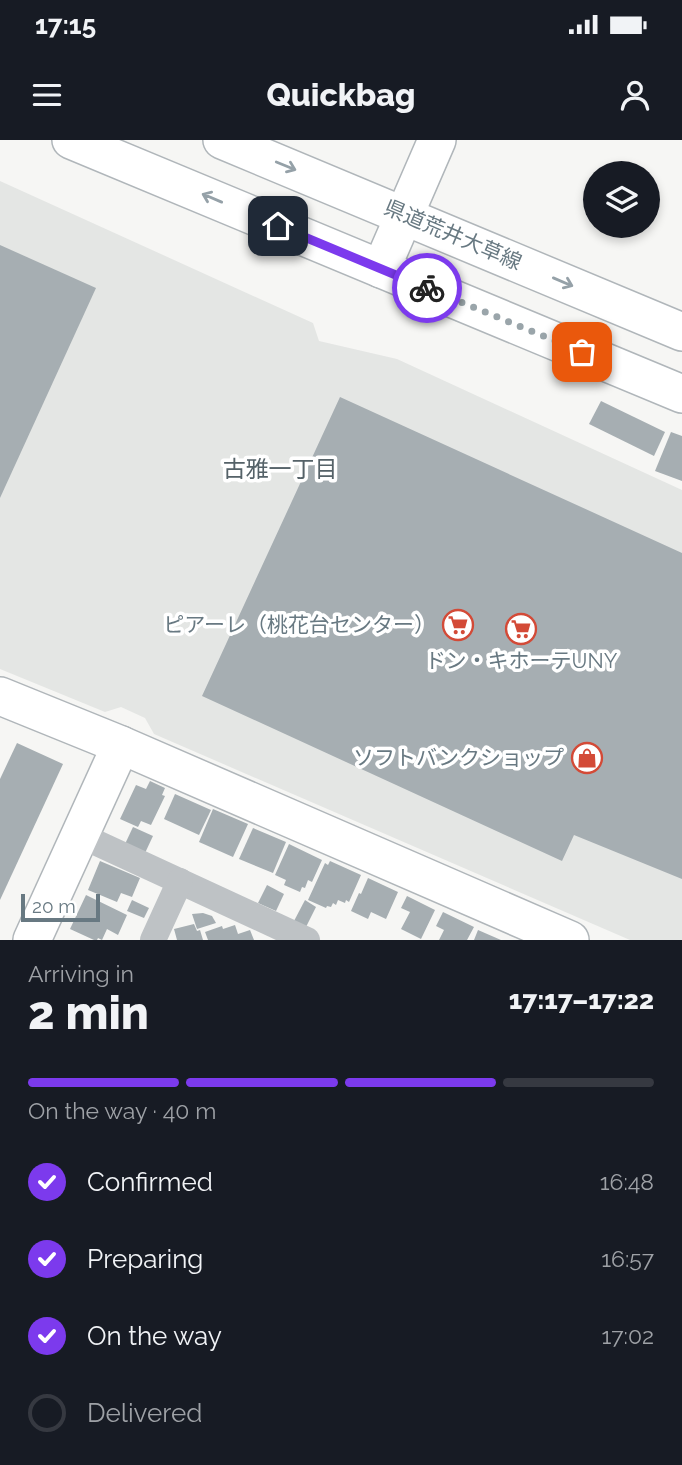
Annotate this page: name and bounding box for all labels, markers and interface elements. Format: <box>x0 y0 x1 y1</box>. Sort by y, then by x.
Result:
text: 17:15 <box>35 10 96 40</box>
icon: menu <box>28 76 66 114</box>
text: Quickbag <box>266 76 416 113</box>
icon: person <box>616 76 654 114</box>
one-way arrow <box>274 160 296 173</box>
map controls <box>583 161 660 238</box>
button: layers <box>583 161 660 238</box>
one-way arrow <box>201 191 223 204</box>
street label: 県道荒井大草線 <box>381 194 526 275</box>
pin <box>248 196 308 256</box>
icon: home <box>259 207 297 245</box>
courier <box>392 253 462 323</box>
icon: bike <box>408 269 446 307</box>
one-way arrow <box>552 276 574 289</box>
pin <box>552 322 612 382</box>
icon: bag <box>563 333 601 371</box>
district label: 古雅一丁目 <box>223 455 338 482</box>
supermarket icon: ピアーレ（桃花台センター） <box>441 608 475 642</box>
place label: ピアーレ（桃花台センター） <box>163 612 435 637</box>
supermarket icon: ドン・キホーテUNY <box>504 612 538 646</box>
place label: ドン・キホーテUNY <box>425 648 618 673</box>
shop icon: ソフトバンクショップ <box>570 741 604 775</box>
place label: ソフトバンクショップ <box>353 745 564 770</box>
scale bar <box>21 891 100 923</box>
text: 20 m <box>32 895 76 917</box>
text: Arriving in <box>28 960 134 987</box>
text: 17:17–17:22 <box>509 985 654 1015</box>
text: 2 min <box>28 986 149 1040</box>
text: On the way · 40 m <box>28 1097 216 1124</box>
icon: check <box>28 1163 66 1201</box>
text: Confirmed <box>87 1167 213 1197</box>
text: 16:48 <box>600 1168 654 1195</box>
icon: check <box>28 1240 66 1278</box>
text: Preparing <box>87 1244 203 1274</box>
text: 16:57 <box>601 1245 654 1272</box>
icon: check <box>28 1317 66 1355</box>
text: On the way <box>87 1321 222 1351</box>
text: 17:02 <box>602 1322 654 1349</box>
text: Delivered <box>87 1398 202 1428</box>

